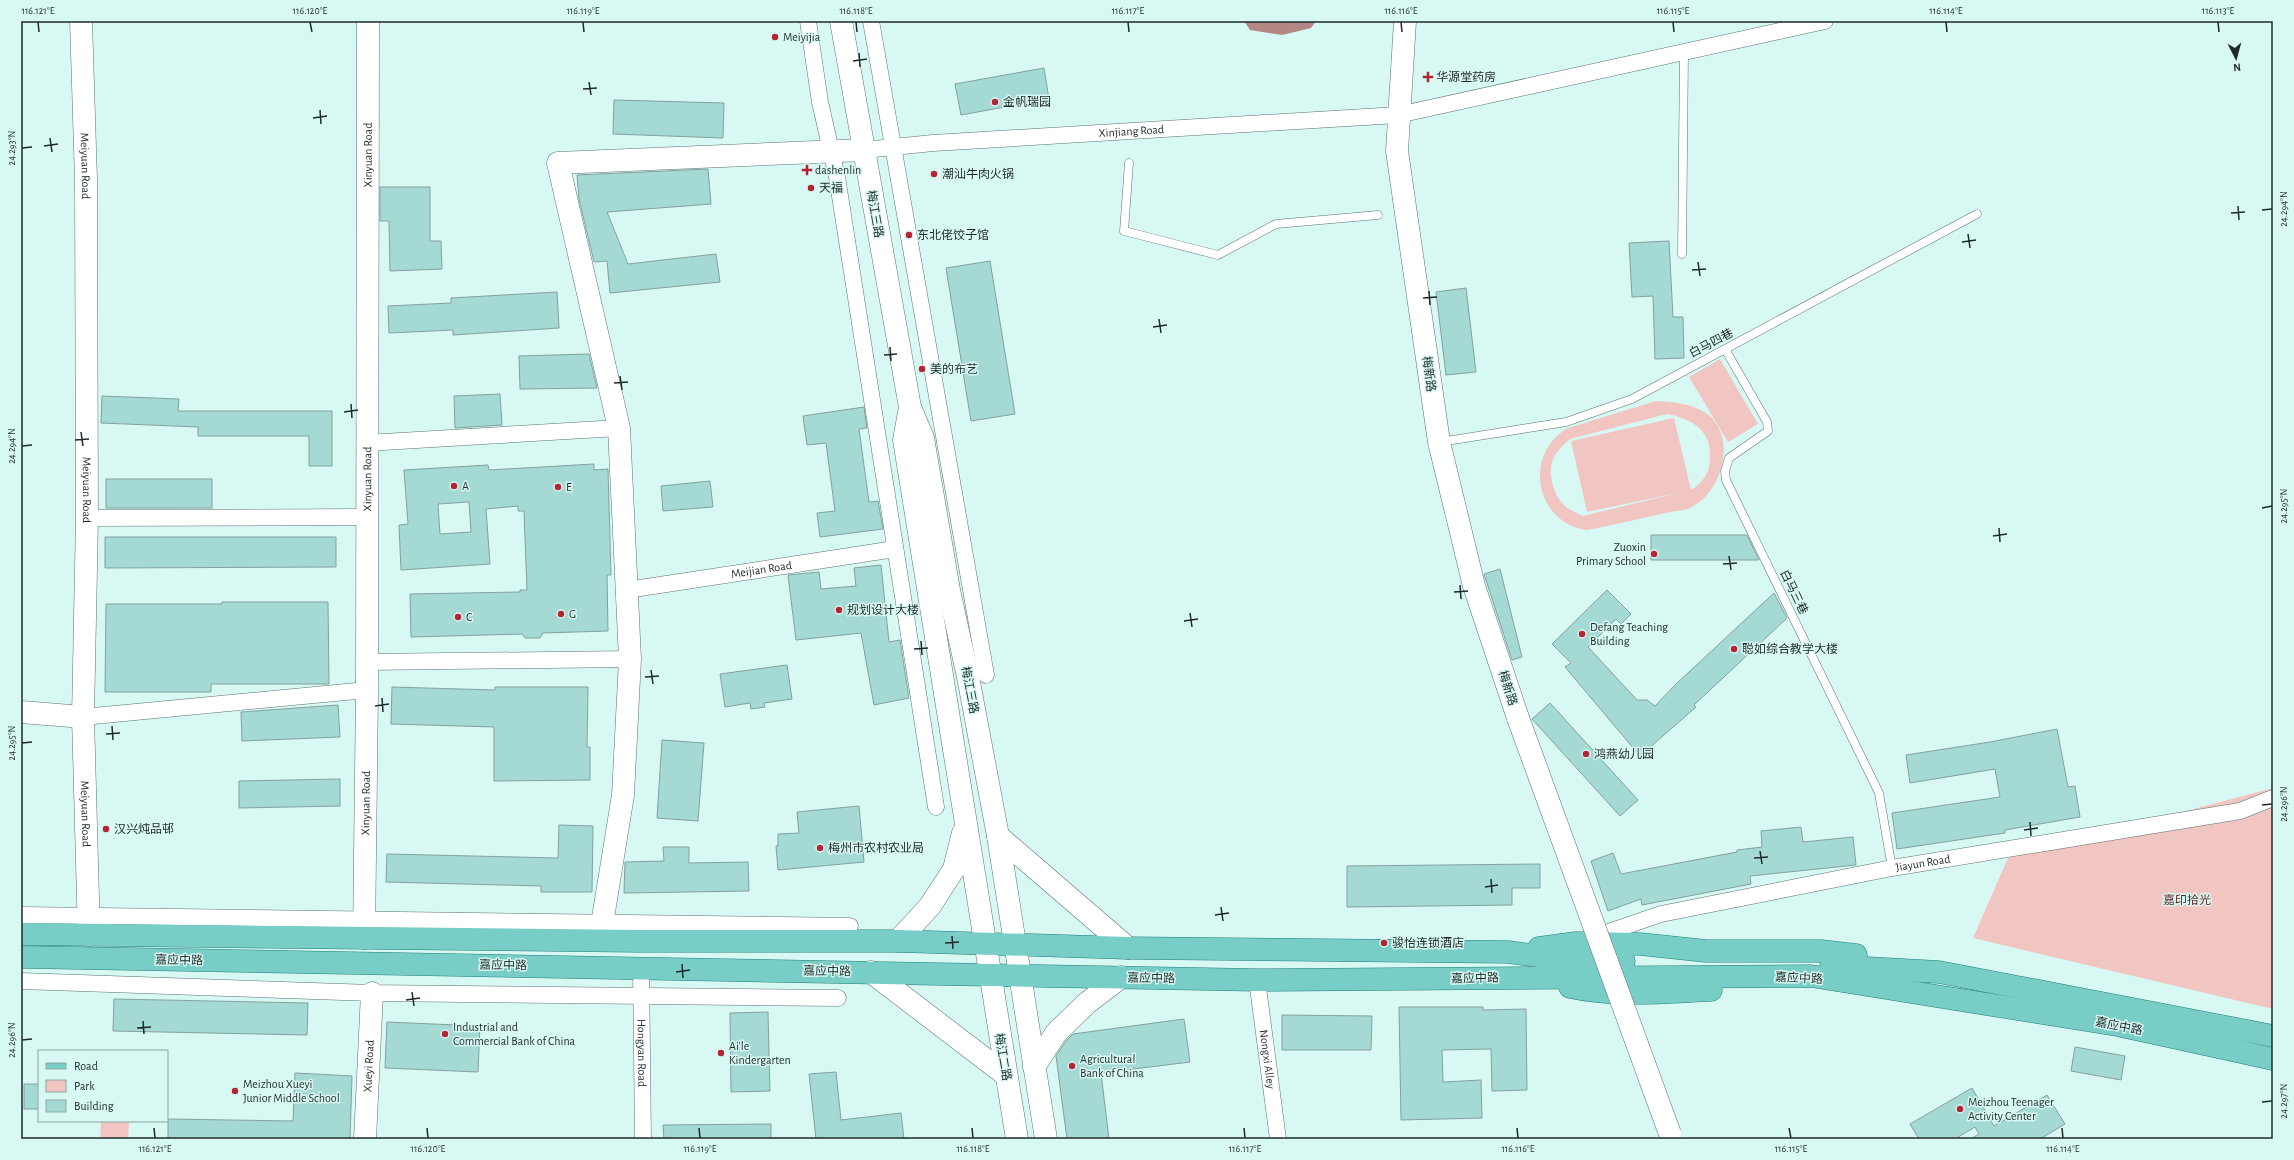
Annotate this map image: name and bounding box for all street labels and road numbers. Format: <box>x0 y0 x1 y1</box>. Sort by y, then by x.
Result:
street label: Xinyuan Road <box>362 123 375 187</box>
street label: Xinjiang Road <box>1098 123 1164 139</box>
street label: Meiyuan Road <box>78 133 92 199</box>
street label: 梅江三路 <box>865 189 886 239</box>
street label: 白马四巷 <box>1687 326 1735 360</box>
street label: 梅新路 <box>1421 355 1438 393</box>
street label: Xinyuan Road <box>361 447 374 511</box>
street label: Meiyuan Road <box>80 457 93 523</box>
street label: Meijian Road <box>730 559 793 580</box>
street label: 白马三巷 <box>1778 567 1811 616</box>
street label: 梅江三路 <box>960 665 981 715</box>
street label: 梅新路 <box>1497 669 1520 707</box>
street label: Xinyuan Road <box>359 771 372 835</box>
street label: Meiyuan Road <box>78 780 93 847</box>
street label: Jiayun Road <box>1895 853 1951 873</box>
street label: 嘉应中路 <box>155 953 203 966</box>
street label: 嘉应中路 <box>479 958 527 971</box>
street label: 嘉应中路 <box>803 964 851 977</box>
street label: 嘉应中路 <box>1775 970 1823 985</box>
street label: 嘉应中路 <box>1127 971 1175 984</box>
street label: 嘉应中路 <box>1451 971 1499 984</box>
street label: 嘉应中路 <box>2094 1015 2144 1036</box>
street label: Hongyan Road <box>635 1019 648 1087</box>
street label: Nongxi Alley <box>1258 1029 1277 1090</box>
street label: 梅江二路 <box>993 1032 1014 1082</box>
street label: Xueyi Road <box>361 1040 376 1093</box>

